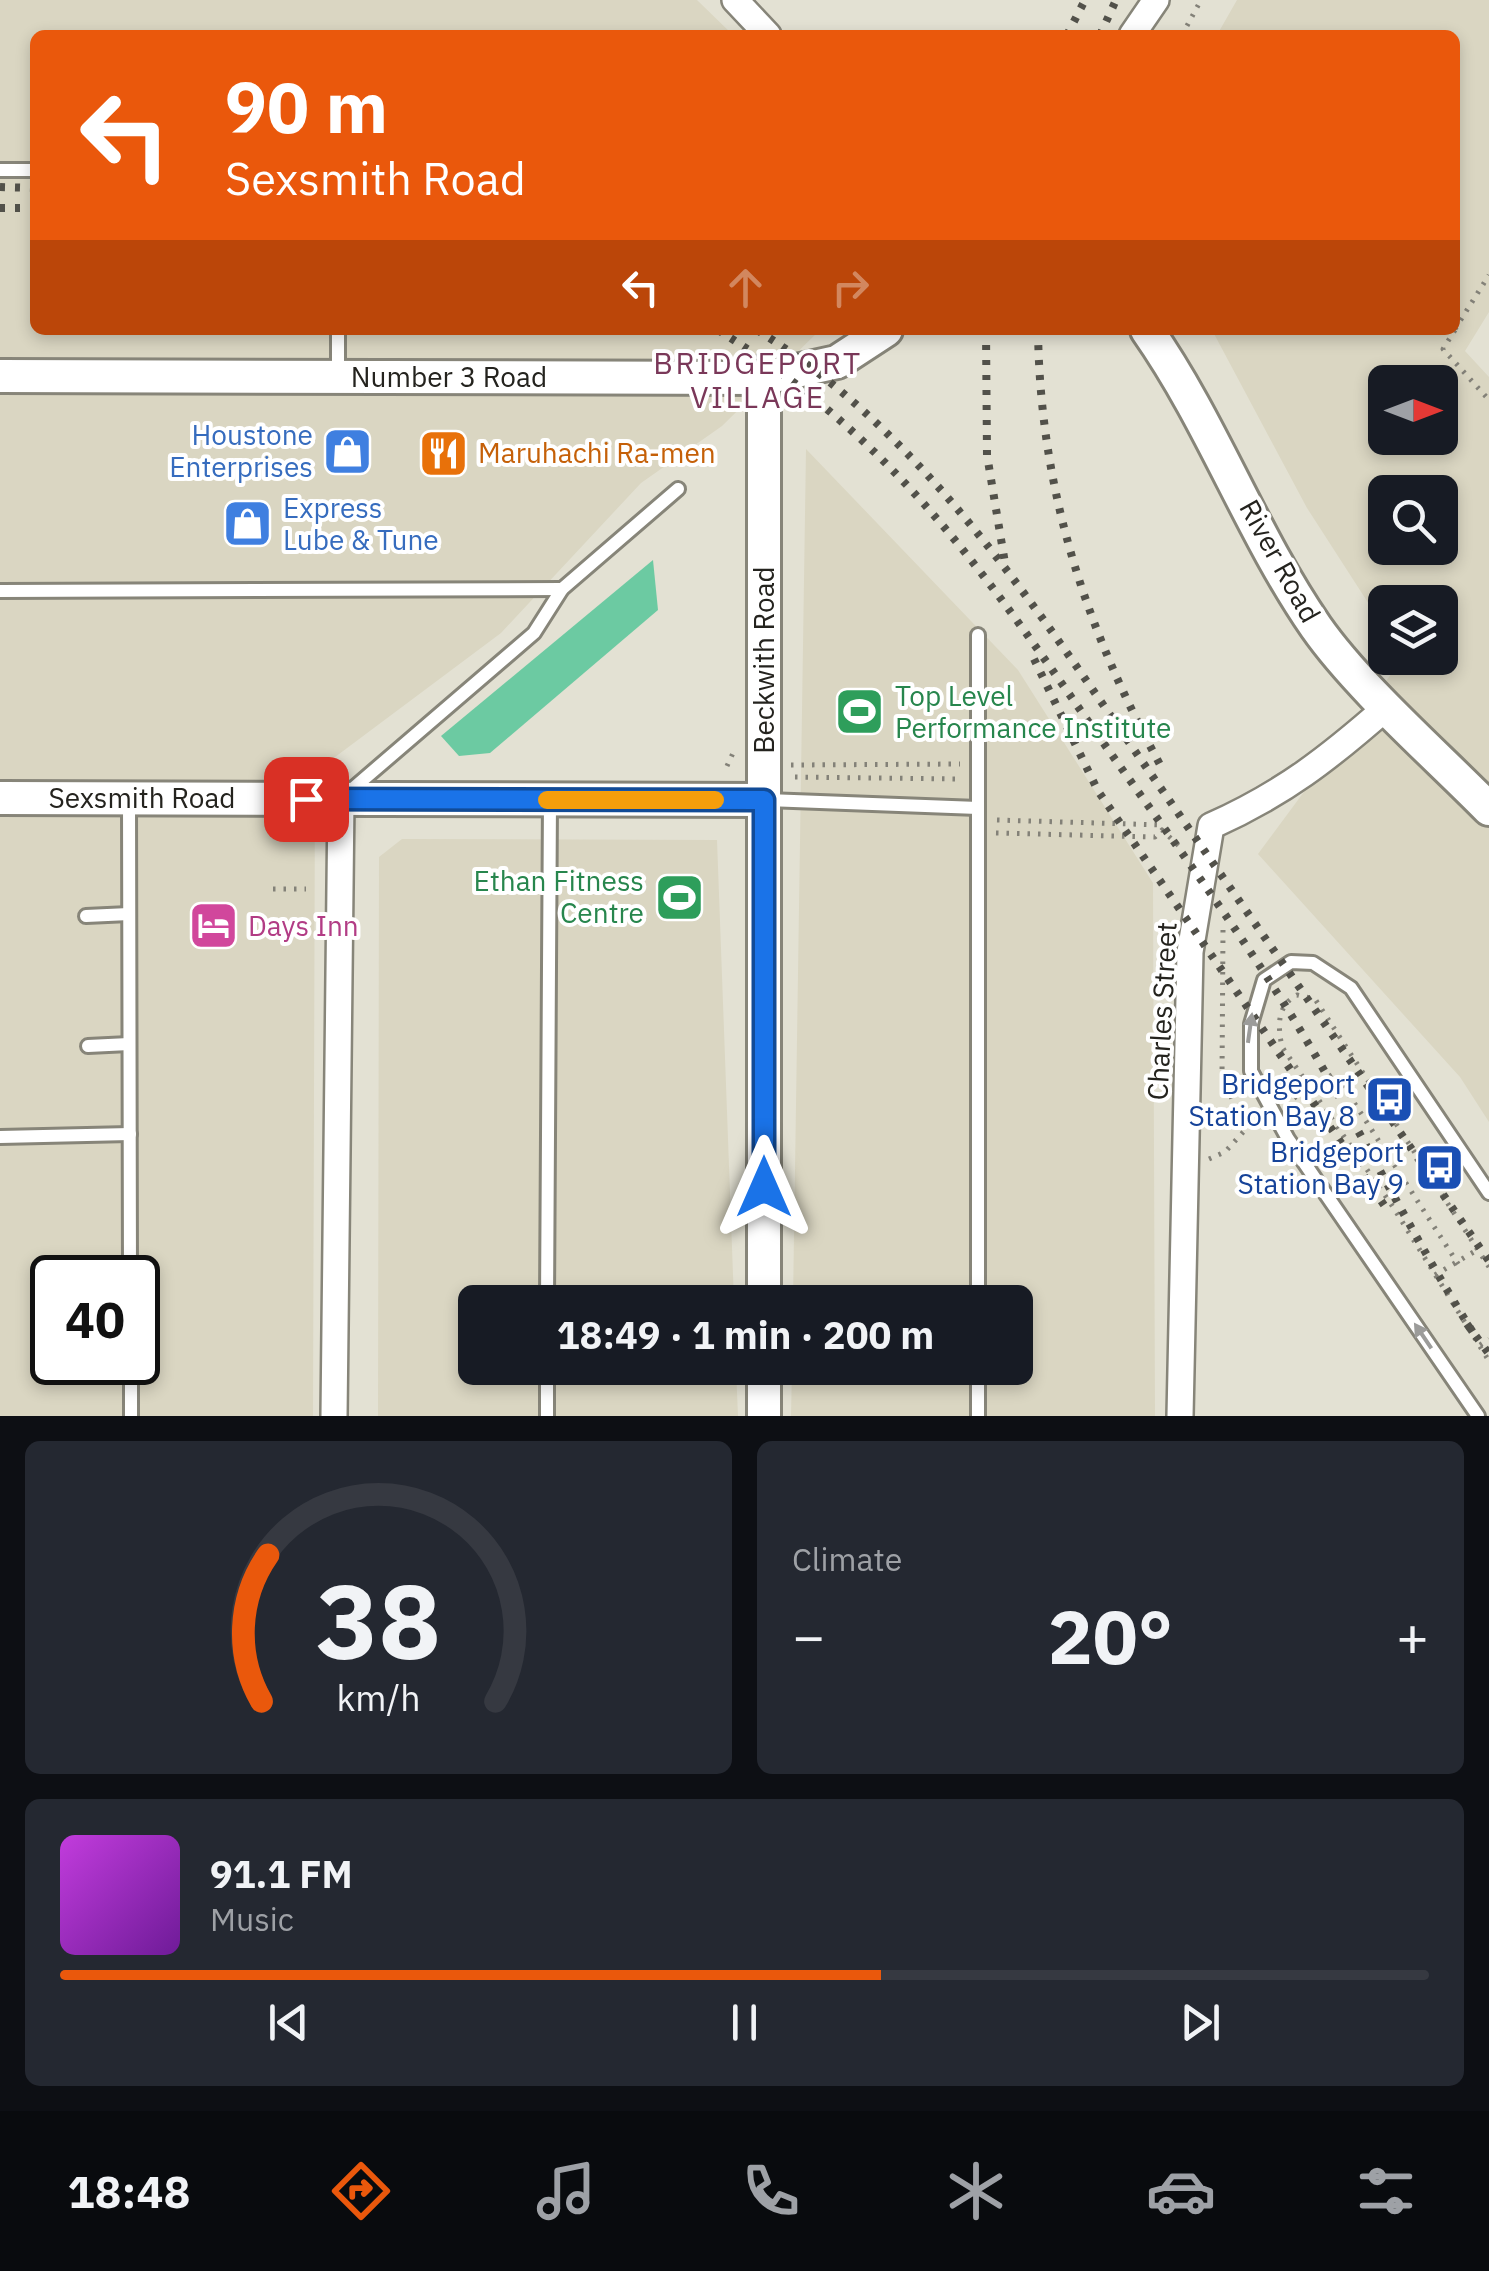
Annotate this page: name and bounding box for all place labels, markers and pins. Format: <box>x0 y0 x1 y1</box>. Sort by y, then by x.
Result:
place label: Houstone Enterprises <box>169 416 313 485</box>
shop icon: Houstone Enterprises <box>322 425 374 477</box>
restaurant icon: Maruhachi Ra-men <box>417 427 469 479</box>
place label: Maruhachi Ra-men <box>478 434 716 471</box>
place label: Express Lube & Tune <box>283 489 439 558</box>
shop icon: Express Lube & Tune <box>222 498 274 550</box>
place label: Top Level Performance Institute <box>895 677 1171 746</box>
sports icon: Top Level Performance Institute <box>834 686 886 738</box>
pin <box>264 757 349 842</box>
place label: Ethan Fitness Centre <box>474 862 644 931</box>
sports icon: Ethan Fitness Centre <box>653 871 705 923</box>
hotel icon: Days Inn <box>187 900 239 952</box>
place label: Days Inn <box>248 907 359 944</box>
place label: Bridgeport Station Bay 8 <box>1188 1065 1355 1134</box>
bus stop icon: Bridgeport Station Bay 8 <box>1364 1074 1416 1126</box>
place label: Bridgeport Station Bay 9 <box>1237 1133 1404 1202</box>
bus stop icon: Bridgeport Station Bay 9 <box>1413 1142 1465 1194</box>

